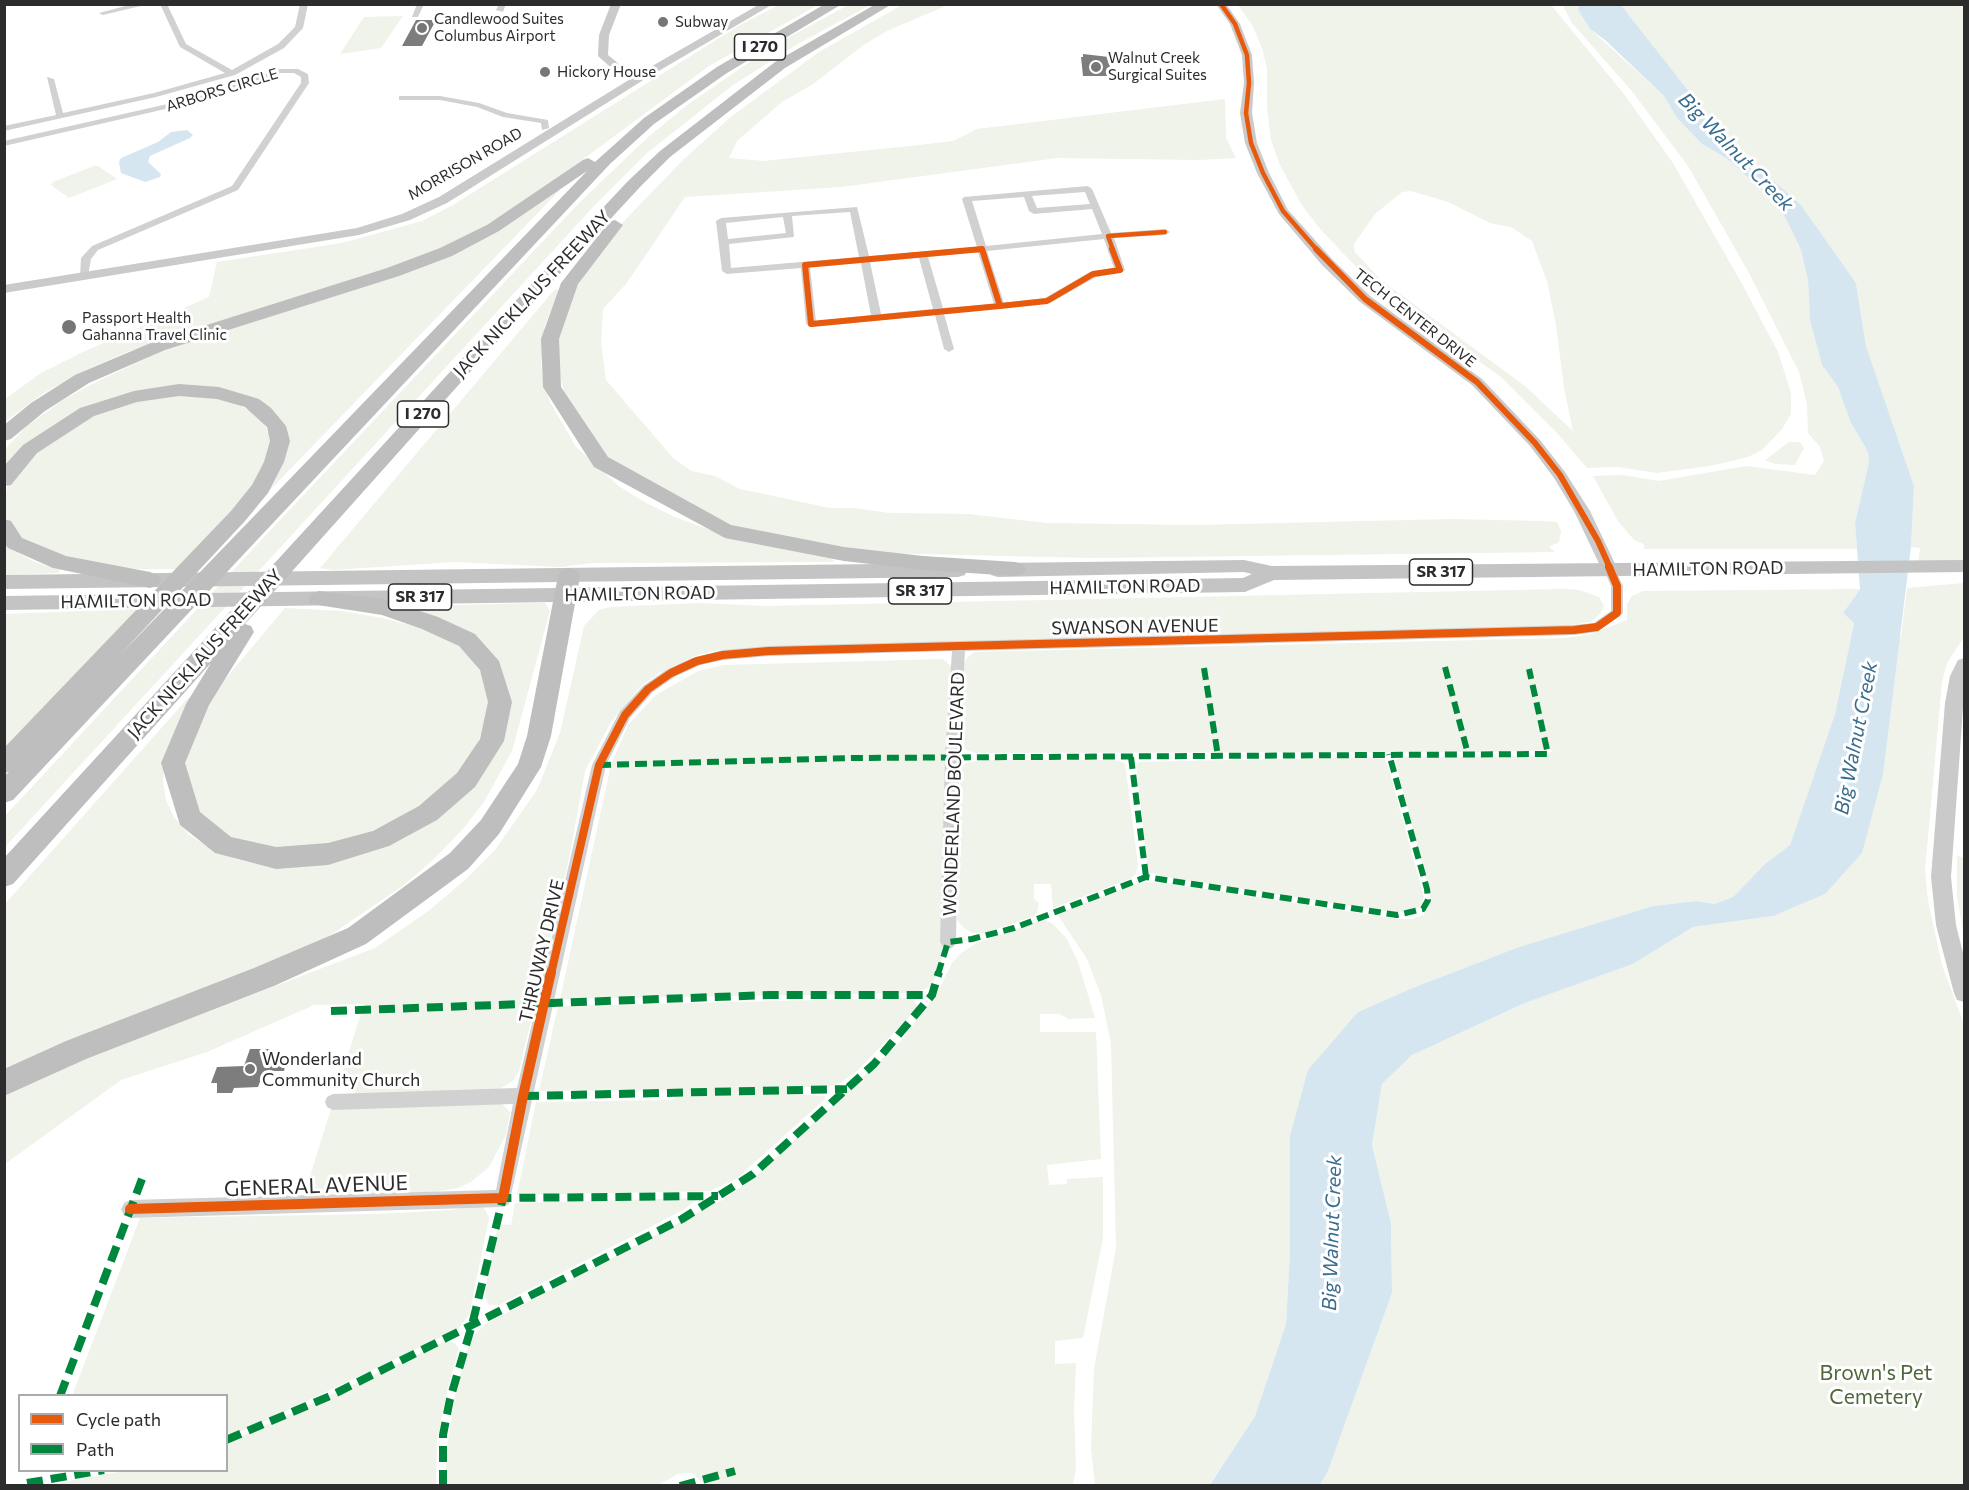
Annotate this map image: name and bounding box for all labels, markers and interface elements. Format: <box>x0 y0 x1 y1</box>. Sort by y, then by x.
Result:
place label: Candlewood Suites Columbus Airport <box>434 10 564 45</box>
place label: Subway <box>675 13 728 31</box>
marker: Subway <box>656 15 670 29</box>
marker: Candlewood Suites Columbus Airport <box>415 21 429 35</box>
road number: I 270 <box>734 34 786 60</box>
place label: Walnut Creek Surgical Suites <box>1108 49 1207 84</box>
marker: Walnut Creek Surgical Suites <box>1089 60 1103 74</box>
place label: Hickory House <box>557 63 656 81</box>
street label: ARBORS CIRCLE <box>164 64 280 116</box>
marker: Hickory House <box>538 65 552 79</box>
water label: Big Walnut Creek <box>1673 88 1799 216</box>
street label: MORRISON ROAD <box>405 124 525 204</box>
street label: JACK NICKLAUS FREEWAY <box>449 206 615 382</box>
street label: TECH CENTER DRIVE <box>1351 265 1479 371</box>
place label: Passport Health Gahanna Travel Clinic <box>82 309 227 344</box>
marker: Passport Health Gahanna Travel Clinic <box>60 318 78 336</box>
road number: I 270 <box>398 401 448 427</box>
street label: HAMILTON ROAD <box>1632 557 1784 581</box>
road number: SR 317 <box>1410 559 1472 585</box>
street label: JACK NICKLAUS FREEWAY <box>123 565 287 743</box>
street label: HAMILTON ROAD <box>1049 575 1201 599</box>
road number: SR 317 <box>888 578 952 604</box>
street label: HAMILTON ROAD <box>564 582 716 606</box>
road number: SR 317 <box>388 584 452 610</box>
street label: HAMILTON ROAD <box>60 589 212 613</box>
street label: SWANSON AVENUE <box>1051 615 1219 639</box>
water label: Big Walnut Creek <box>1829 659 1883 817</box>
street label: WONDERLAND BOULEVARD <box>939 671 969 917</box>
street label: THRUWAY DRIVE <box>515 877 569 1025</box>
place label: Wonderland Community Church <box>262 1048 420 1090</box>
marker: Wonderland Community Church <box>243 1062 257 1076</box>
water label: Big Walnut Creek <box>1317 1155 1347 1311</box>
street label: GENERAL AVENUE <box>223 1170 409 1202</box>
park label: Brown's Pet Cemetery <box>1820 1360 1932 1410</box>
legend <box>18 1394 228 1472</box>
text: Cycle path <box>76 1408 161 1430</box>
text: Path <box>76 1438 114 1460</box>

